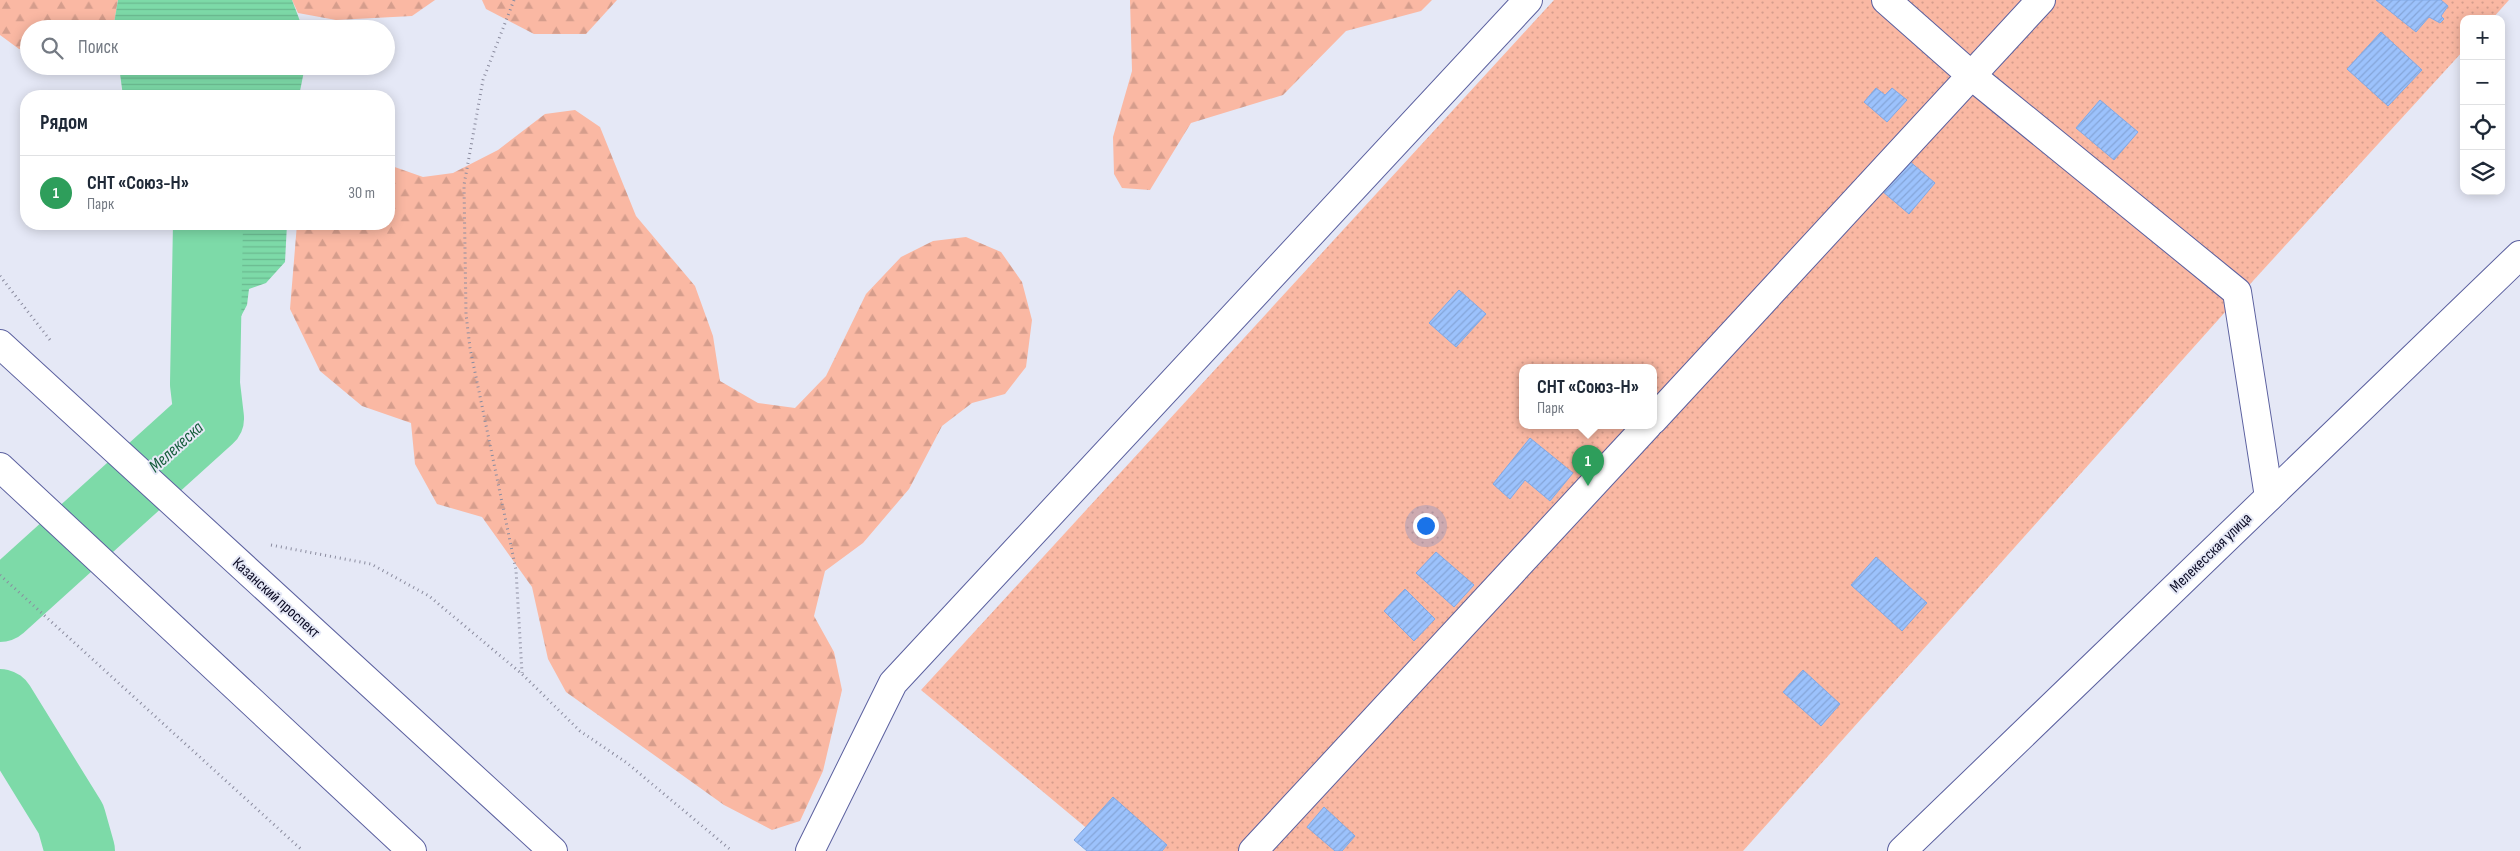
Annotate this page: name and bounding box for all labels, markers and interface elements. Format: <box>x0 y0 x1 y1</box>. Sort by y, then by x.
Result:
map controls <box>2460 15 2505 195</box>
button: + <box>2460 15 2505 60</box>
search box <box>20 20 395 75</box>
icon: search <box>38 34 66 62</box>
text: Поиск <box>78 36 118 59</box>
button: − <box>2460 60 2505 105</box>
button: locate <box>2460 105 2505 150</box>
text: Рядом <box>40 110 88 135</box>
button: layers <box>2460 150 2505 195</box>
text: СНТ «Союз-Н» <box>87 172 189 195</box>
text: 1 <box>53 184 59 203</box>
text: 30 m <box>348 184 375 203</box>
text: Парк <box>87 195 114 214</box>
popup <box>1519 364 1657 429</box>
text: СНТ «Союз-Н» <box>1537 376 1639 399</box>
text: Парк <box>1537 399 1564 418</box>
water label: Мелекеска <box>144 417 208 477</box>
pin: 1 <box>1572 445 1604 486</box>
street label: Мелекесская улица <box>2166 509 2256 597</box>
your location <box>1413 513 1439 539</box>
street label: Казанский проспект <box>228 554 324 643</box>

